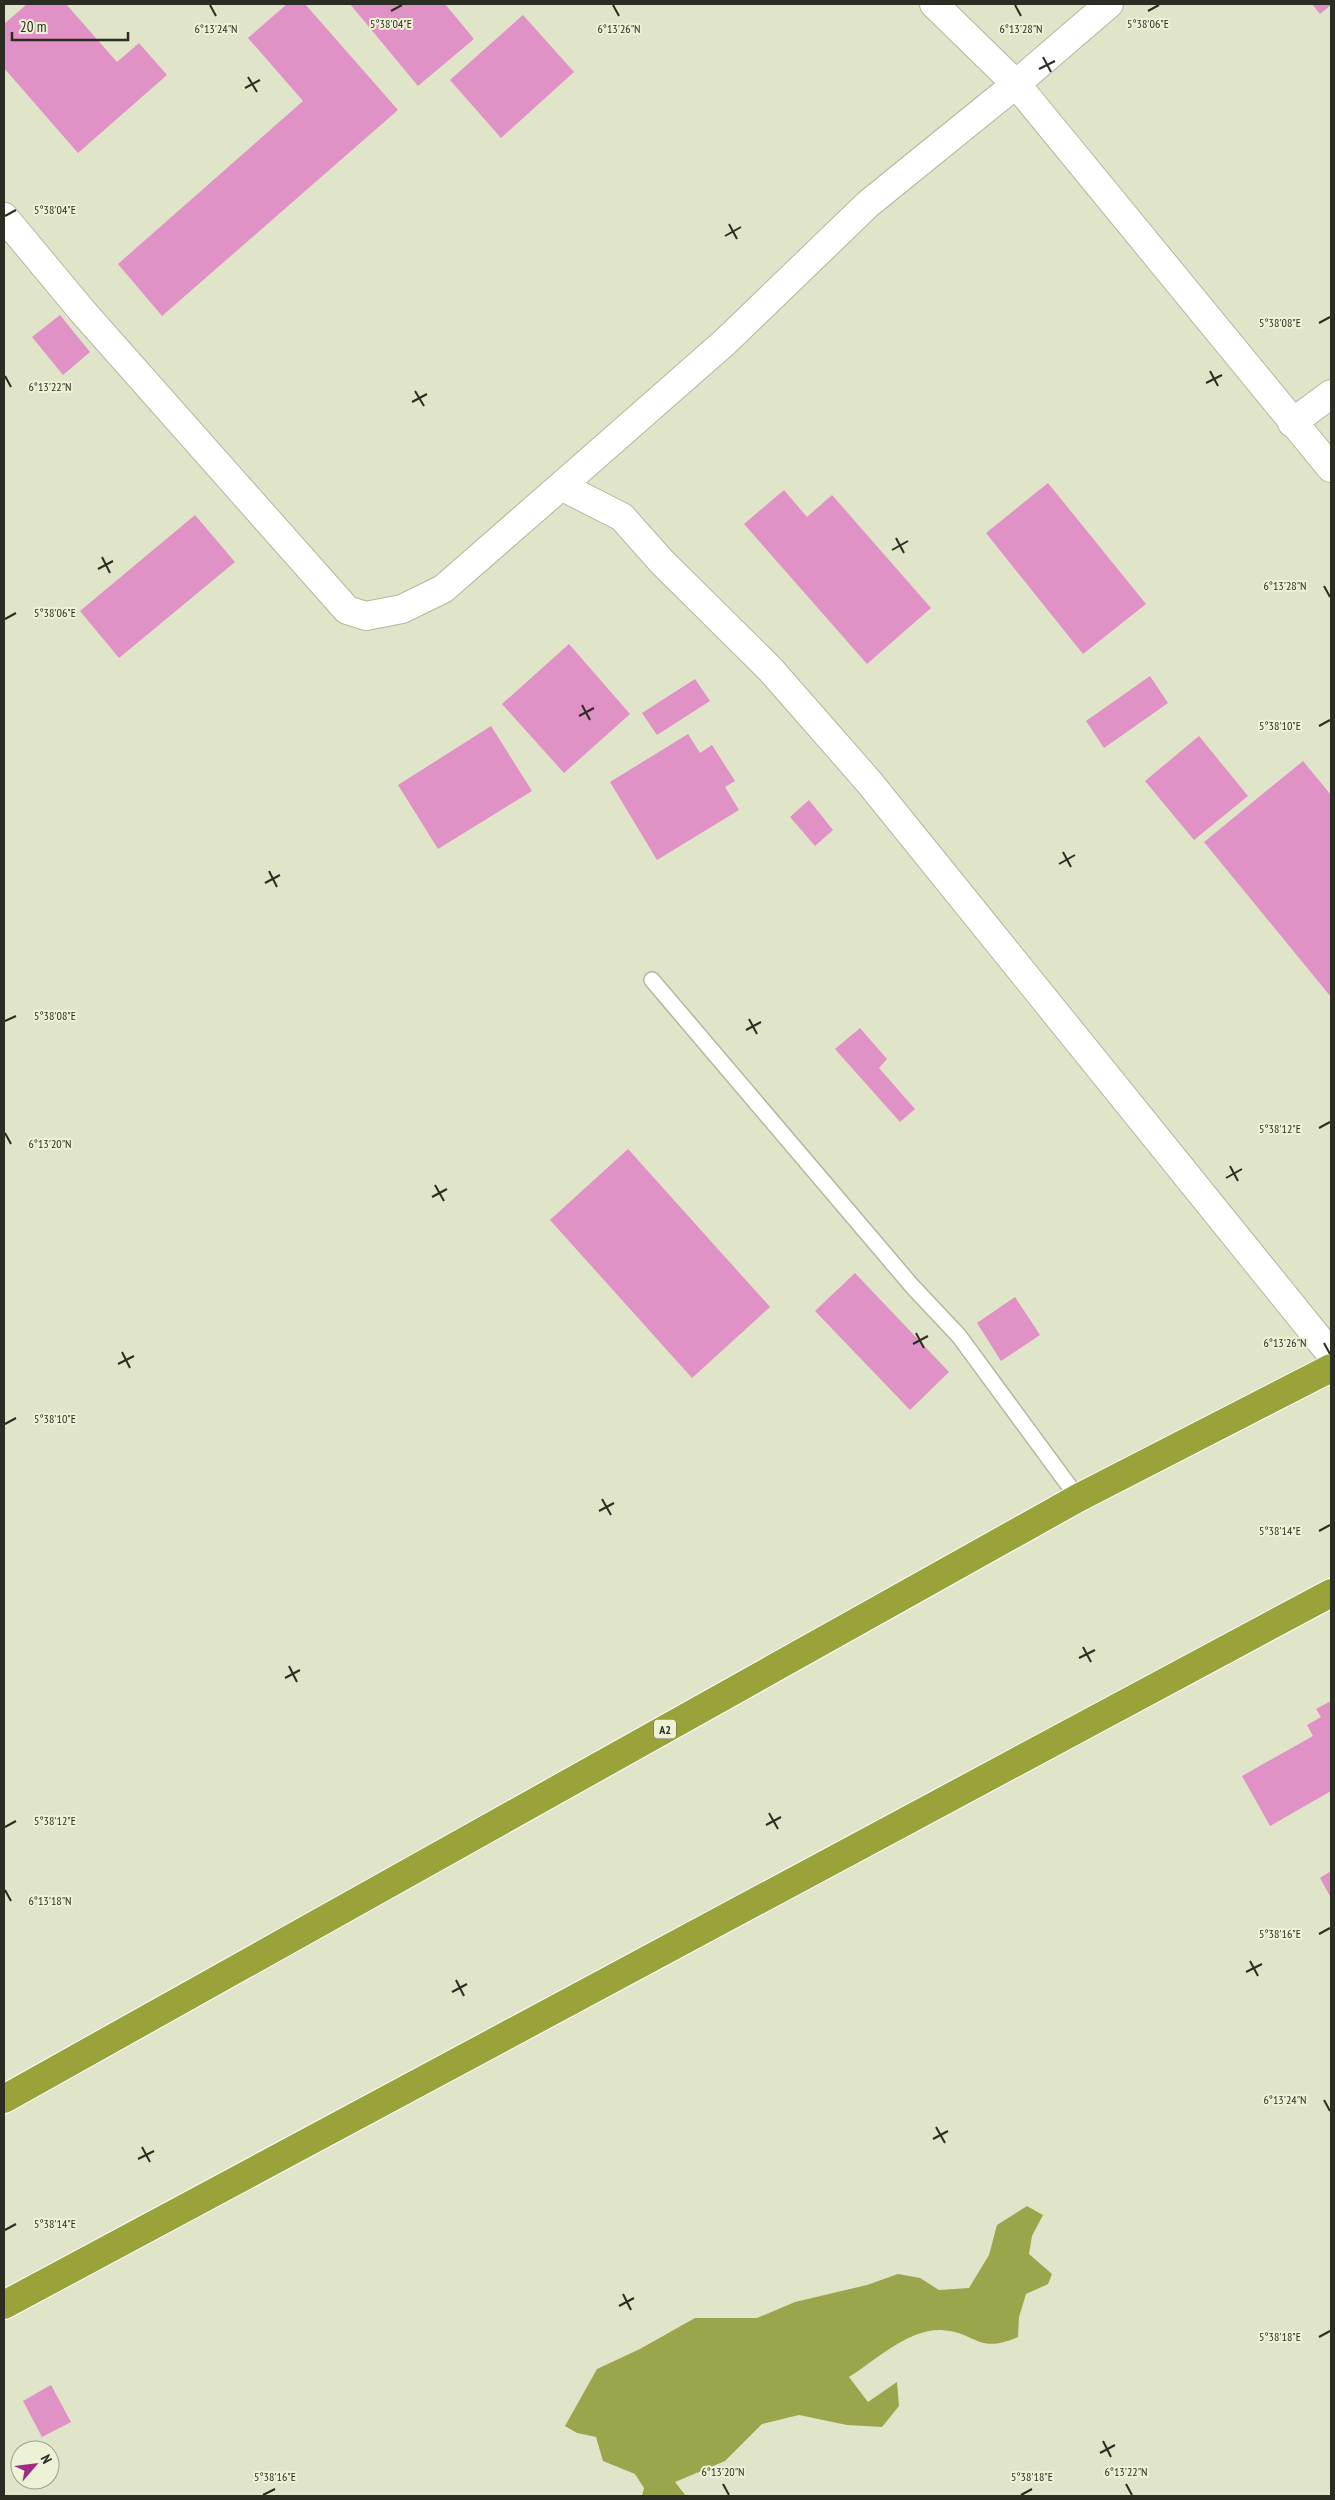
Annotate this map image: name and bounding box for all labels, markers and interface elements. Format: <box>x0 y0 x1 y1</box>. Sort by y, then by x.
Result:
scale bar <box>12 10 129 42</box>
text: 5°38'04"E <box>370 16 412 31</box>
text: 5°38'06"E <box>1127 16 1169 31</box>
text: 20 m <box>20 17 46 36</box>
text: 6°13'24"N <box>194 21 238 36</box>
text: 6°13'26"N <box>597 21 641 36</box>
text: 6°13'28"N <box>999 21 1043 36</box>
text: 5°38'04"E <box>34 202 76 217</box>
text: 5°38'08"E <box>1259 315 1301 330</box>
text: 6°13'22"N <box>28 379 72 394</box>
text: 6°13'28"N <box>1263 578 1307 593</box>
text: 5°38'06"E <box>34 605 76 620</box>
text: 5°38'10"E <box>1259 718 1301 733</box>
text: 5°38'08"E <box>34 1008 76 1023</box>
text: 5°38'12"E <box>1259 1121 1301 1136</box>
text: 6°13'20"N <box>28 1136 72 1151</box>
text: 6°13'26"N <box>1263 1335 1307 1350</box>
text: 5°38'10"E <box>34 1411 76 1426</box>
text: 5°38'14"E <box>1259 1523 1301 1538</box>
road number: A2 <box>654 1720 676 1738</box>
text: 5°38'12"E <box>34 1813 76 1828</box>
text: 6°13'18"N <box>28 1893 72 1908</box>
text: 5°38'16"E <box>1259 1926 1301 1941</box>
text: 6°13'24"N <box>1263 2092 1307 2107</box>
text: 5°38'14"E <box>34 2216 76 2231</box>
text: 5°38'18"E <box>1259 2329 1301 2344</box>
north arrow <box>10 2440 60 2490</box>
text: N <box>37 2451 56 2466</box>
text: 6°13'20"N <box>701 2464 745 2479</box>
text: 6°13'22"N <box>1104 2464 1148 2479</box>
text: 5°38'16"E <box>254 2469 296 2484</box>
text: 5°38'18"E <box>1011 2469 1053 2484</box>

